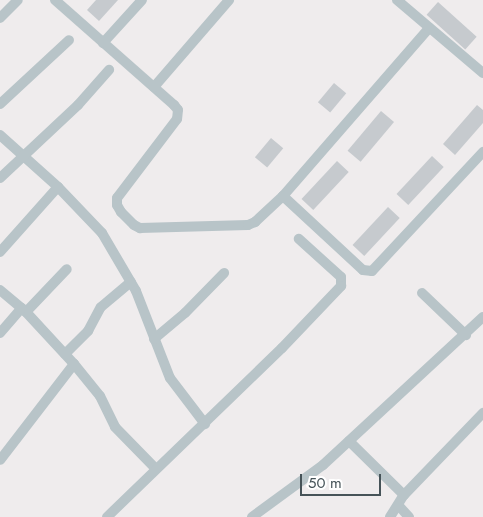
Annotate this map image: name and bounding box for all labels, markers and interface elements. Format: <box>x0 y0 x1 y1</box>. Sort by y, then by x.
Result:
scale bar <box>303 464 384 496</box>
text: 50 m <box>308 472 342 494</box>

